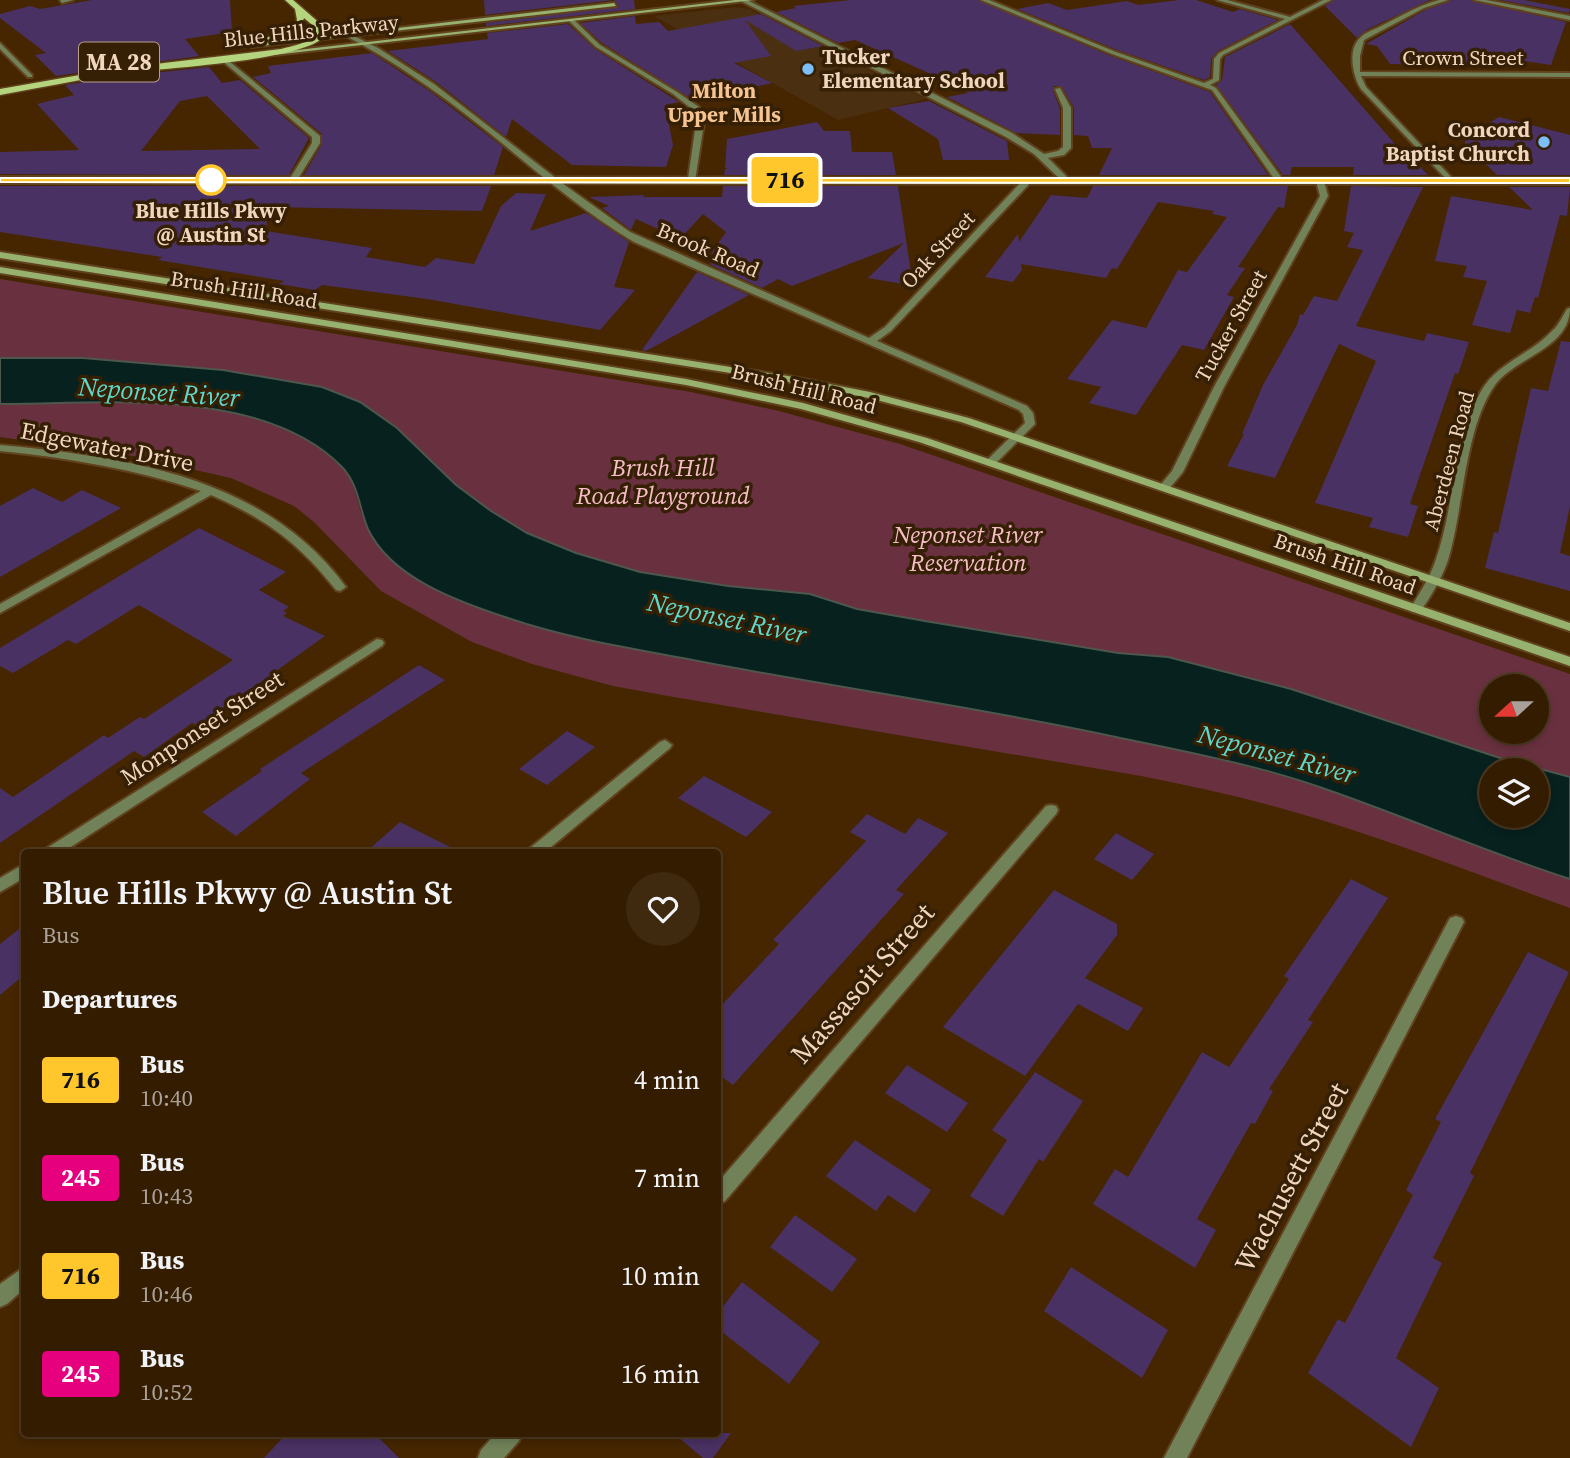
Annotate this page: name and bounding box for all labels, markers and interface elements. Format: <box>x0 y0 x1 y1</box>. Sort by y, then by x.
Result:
street label: Blue Hills Parkway <box>222 7 400 54</box>
place label: Tucker Elementary School <box>822 42 1005 95</box>
road number: MA 28 <box>79 43 159 82</box>
street label: Crown Street <box>1402 43 1524 72</box>
marker: Tucker Elementary School <box>800 61 816 77</box>
district label: Milton Upper Mills <box>667 76 781 129</box>
place label: Concord Baptist Church <box>1386 115 1531 168</box>
marker: Concord Baptist Church <box>1536 134 1552 150</box>
line badge: 716 <box>745 157 825 203</box>
text: 716 <box>765 163 805 196</box>
marker: Blue Hills Pkwy @ Austin St <box>196 165 226 195</box>
place label: Blue Hills Pkwy @ Austin St <box>135 196 287 249</box>
street label: Oak Street <box>894 204 981 295</box>
street label: Brook Road <box>652 215 764 284</box>
street label: Brush Hill Road <box>168 264 320 315</box>
street label: Tucker Street <box>1188 264 1273 387</box>
street label: Brush Hill Road <box>729 356 880 421</box>
water label: Neponset River <box>76 368 242 416</box>
street label: Aberdeen Road <box>1416 387 1481 534</box>
street label: Edgewater Drive <box>18 414 197 479</box>
park label: Brush Hill Road Playground <box>575 451 750 512</box>
park label: Neponset River Reservation <box>892 518 1044 579</box>
street label: Brush Hill Road <box>1270 526 1420 601</box>
water label: Neponset River <box>643 583 810 653</box>
street label: Monponset Street <box>114 662 290 793</box>
north arrow <box>1479 674 1549 744</box>
map controls <box>1479 674 1549 828</box>
water label: Neponset River <box>1193 715 1360 792</box>
button: layers <box>1479 758 1549 828</box>
text: Blue Hills Pkwy @ Austin St <box>42 870 452 915</box>
button: heart <box>626 872 700 946</box>
street label: Massasoit Street <box>782 894 943 1071</box>
text: Bus <box>42 919 79 951</box>
text: Departures <box>42 981 177 1017</box>
text: Bus <box>140 1046 184 1082</box>
text: 4 min <box>634 1062 700 1098</box>
text: 716 <box>61 1063 100 1096</box>
street label: Wachusett Street <box>1225 1075 1357 1278</box>
text: 10:40 <box>140 1082 193 1114</box>
text: Bus <box>140 1144 184 1180</box>
text: 7 min <box>634 1160 700 1196</box>
text: 245 <box>61 1161 100 1194</box>
text: 10:43 <box>140 1180 193 1212</box>
text: Bus <box>140 1242 184 1278</box>
text: 10 min <box>621 1258 700 1294</box>
text: 716 <box>61 1259 100 1292</box>
text: 10:46 <box>140 1278 193 1310</box>
text: Bus <box>140 1340 184 1376</box>
text: 16 min <box>621 1356 700 1392</box>
text: 245 <box>61 1357 100 1390</box>
text: 10:52 <box>140 1376 193 1408</box>

